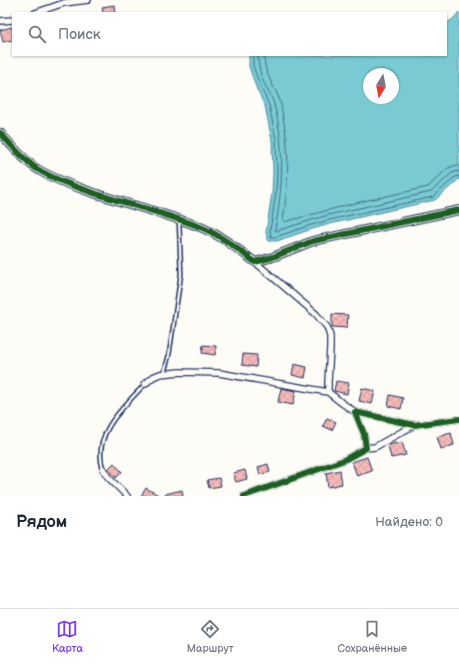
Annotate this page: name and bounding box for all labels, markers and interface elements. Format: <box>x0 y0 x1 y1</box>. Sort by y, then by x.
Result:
search box <box>12 12 447 56</box>
icon: search <box>26 23 48 45</box>
text: Поиск <box>58 25 101 44</box>
north arrow <box>363 68 399 104</box>
text: Рядом <box>16 512 67 532</box>
text: Найдено: 0 <box>375 514 443 530</box>
tab: Карта <box>52 618 83 655</box>
tab: Маршрут <box>187 618 234 655</box>
tab: Сохранённые <box>338 618 407 655</box>

